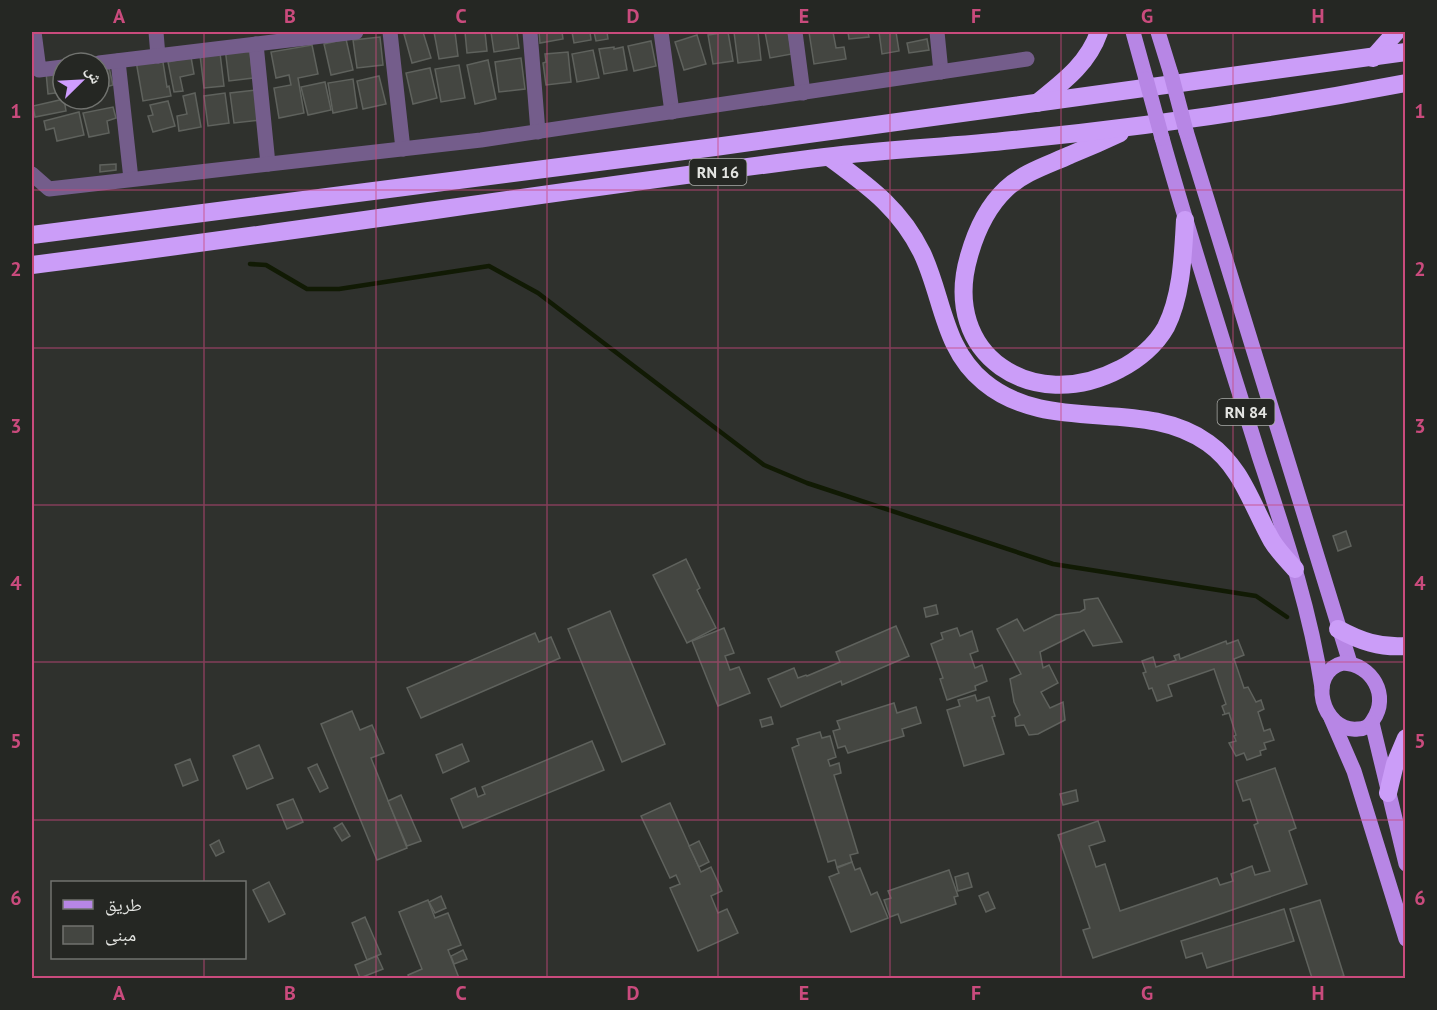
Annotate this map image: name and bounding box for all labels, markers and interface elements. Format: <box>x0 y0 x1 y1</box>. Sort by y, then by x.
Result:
text: A <box>113 3 126 29</box>
text: B <box>284 3 296 29</box>
text: C <box>455 3 467 29</box>
text: D <box>627 3 640 29</box>
text: E <box>799 3 809 29</box>
text: F <box>971 3 981 29</box>
text: G <box>1141 3 1153 29</box>
text: H <box>1311 3 1325 29</box>
north arrow <box>51 51 111 111</box>
text: ش <box>82 63 107 87</box>
text: 1 <box>10 98 22 124</box>
text: 1 <box>1414 98 1426 124</box>
road number: RN 16 <box>690 159 746 185</box>
text: 2 <box>10 256 22 282</box>
text: 2 <box>1414 256 1426 282</box>
road number: RN 84 <box>1218 399 1274 425</box>
text: 3 <box>10 413 22 439</box>
text: 3 <box>1414 413 1426 439</box>
text: 4 <box>10 570 22 596</box>
text: 4 <box>1414 570 1426 596</box>
text: 5 <box>10 728 22 754</box>
text: 5 <box>1414 728 1426 754</box>
legend <box>51 881 246 959</box>
text: 6 <box>10 885 22 911</box>
text: 6 <box>1414 885 1426 911</box>
text: طريق <box>105 893 142 916</box>
text: مبنى <box>105 923 136 946</box>
text: A <box>113 980 126 1006</box>
text: B <box>284 980 296 1006</box>
text: C <box>455 980 467 1006</box>
text: D <box>627 980 640 1006</box>
text: E <box>799 980 809 1006</box>
text: F <box>971 980 981 1006</box>
text: G <box>1141 980 1153 1006</box>
text: H <box>1311 980 1325 1006</box>

